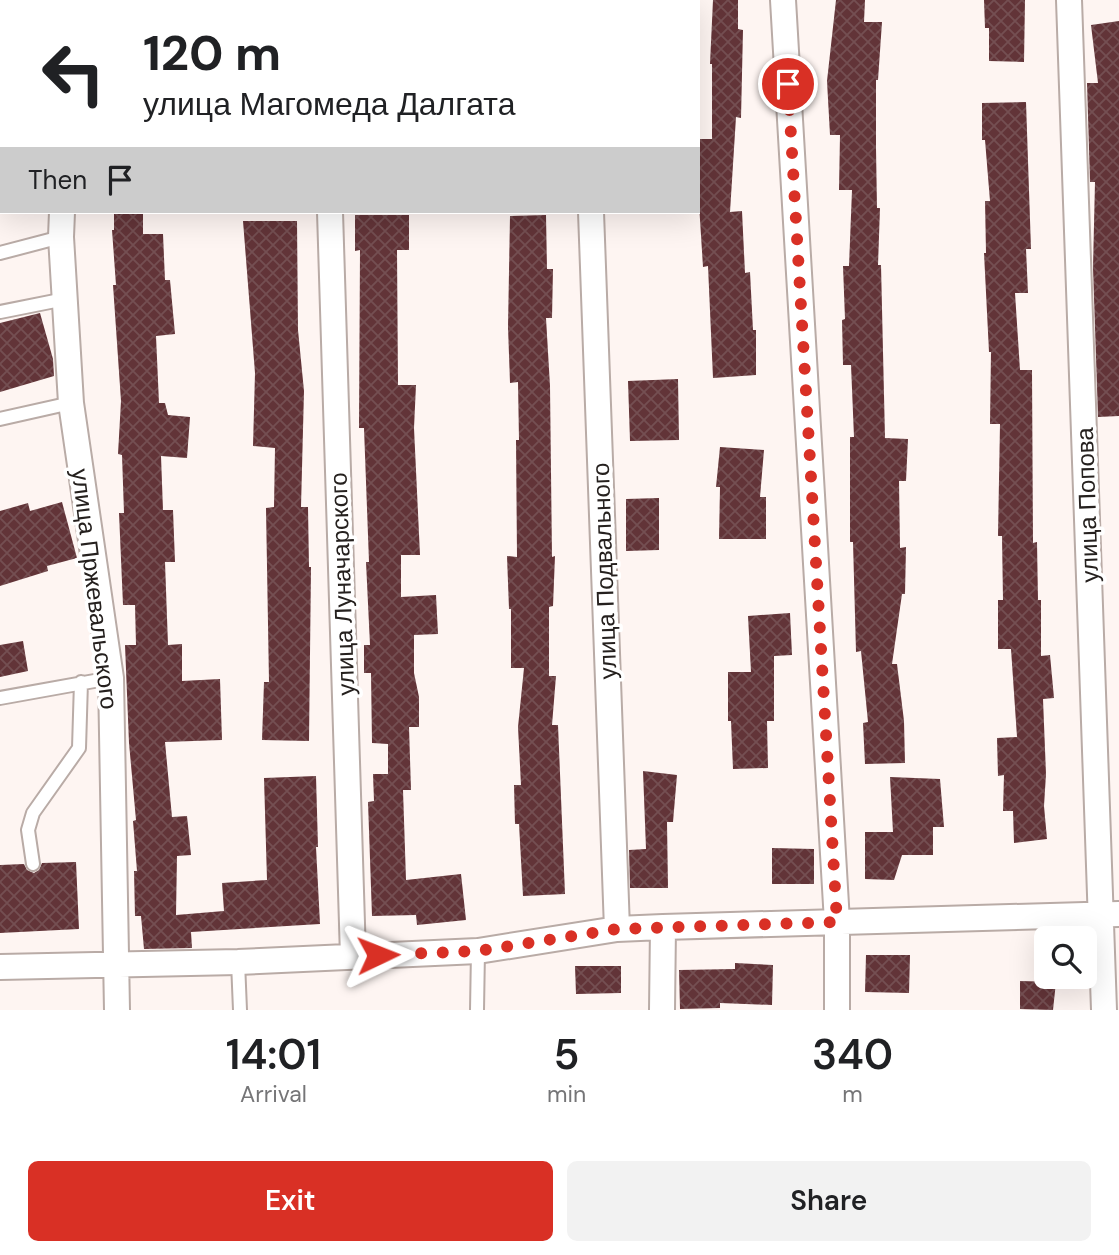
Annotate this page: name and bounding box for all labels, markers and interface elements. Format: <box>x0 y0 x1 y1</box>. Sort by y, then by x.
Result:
text: 120 m <box>143 21 281 85</box>
icon: left <box>28 28 119 119</box>
pin <box>758 54 818 114</box>
icon: arrive <box>769 65 807 103</box>
text: улица Магомеда Далгата <box>143 83 515 125</box>
icon: arrive <box>101 161 139 199</box>
text: Then <box>28 163 87 197</box>
street label: улица Попова <box>1069 426 1105 583</box>
street label: улица Подвального <box>585 462 623 680</box>
street label: улица Пржевальского <box>65 467 125 711</box>
street label: улица Луначарского <box>323 472 361 696</box>
position arrow <box>341 918 415 992</box>
map controls <box>1034 926 1097 989</box>
button: search <box>1034 926 1097 989</box>
text: 14:01 <box>226 1027 321 1082</box>
text: 5 <box>554 1027 580 1082</box>
text: 340 <box>812 1027 893 1082</box>
text: Arrival <box>240 1079 307 1109</box>
text: min <box>547 1079 586 1109</box>
text: m <box>842 1079 863 1109</box>
button: Exit <box>28 1161 553 1241</box>
button: Share <box>567 1161 1091 1241</box>

